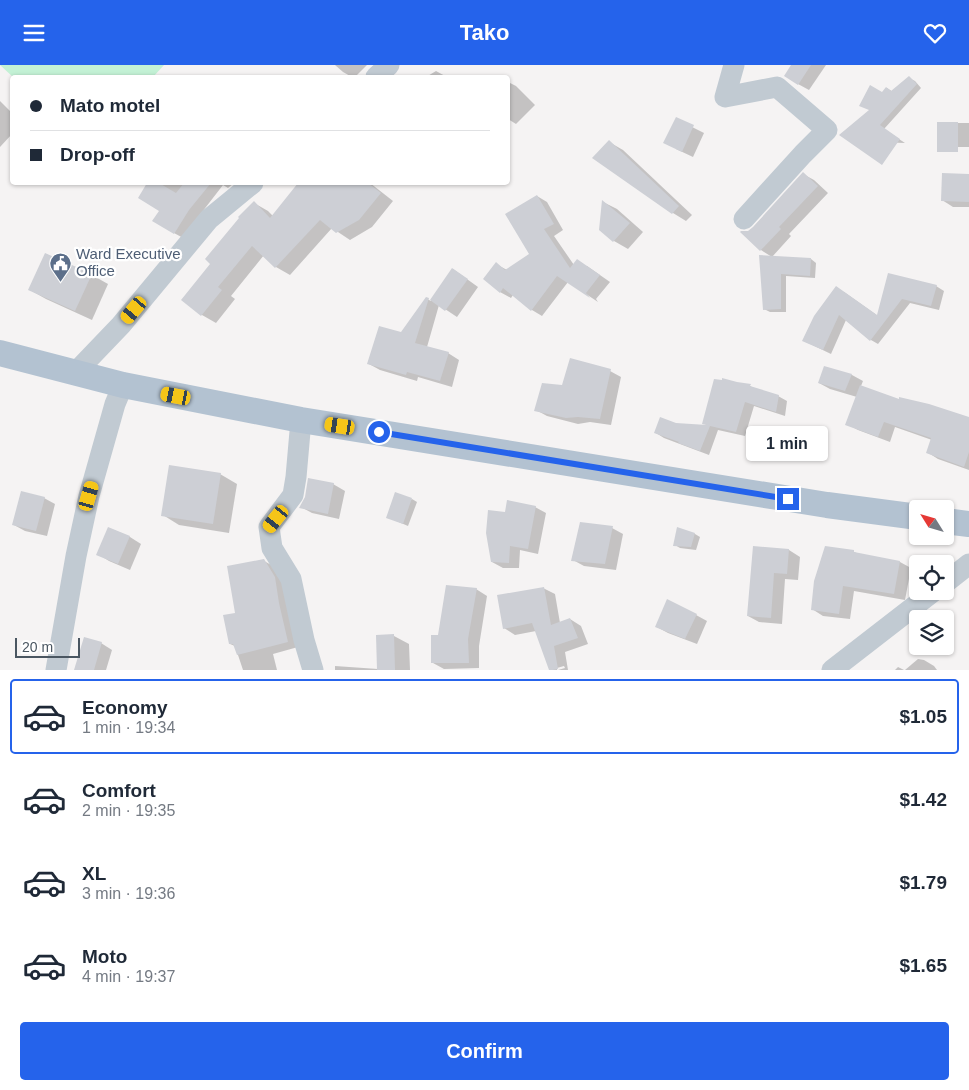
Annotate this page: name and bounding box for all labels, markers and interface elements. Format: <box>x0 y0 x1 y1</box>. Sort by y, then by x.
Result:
icon: menu <box>20 19 48 47</box>
icon: heart <box>921 19 949 47</box>
text: Tako <box>460 20 509 45</box>
text: Mato motel <box>60 95 160 116</box>
text: Drop-off <box>60 144 135 165</box>
place label: Ward Executive Office <box>76 245 180 279</box>
public building icon: Ward Executive Office <box>48 251 72 282</box>
car <box>118 294 149 326</box>
car <box>159 386 192 406</box>
car <box>324 416 355 436</box>
route start <box>368 421 390 443</box>
callout: 1 min <box>747 427 829 461</box>
text: 1 min <box>766 435 808 452</box>
car <box>77 480 100 512</box>
route end <box>777 488 799 510</box>
north arrow <box>909 500 954 545</box>
map controls <box>909 500 954 655</box>
car <box>260 503 291 535</box>
button: locate <box>909 555 954 600</box>
button: layers <box>909 610 954 655</box>
scale bar <box>15 635 80 658</box>
text: 20 m <box>22 639 53 655</box>
icon: car <box>22 694 67 739</box>
text: Economy <box>82 697 168 718</box>
text: $1.05 <box>899 706 947 727</box>
text: 1 min · 19:34 <box>82 719 175 736</box>
icon: car <box>22 777 67 822</box>
text: Comfort <box>82 780 156 801</box>
text: $1.42 <box>899 789 947 810</box>
text: 2 min · 19:35 <box>82 802 175 819</box>
icon: car <box>22 860 67 905</box>
text: XL <box>82 863 106 884</box>
text: $1.79 <box>899 872 947 893</box>
text: 3 min · 19:36 <box>82 885 175 902</box>
icon: car <box>22 943 67 988</box>
text: Moto <box>82 946 127 967</box>
text: $1.65 <box>899 955 947 976</box>
text: 4 min · 19:37 <box>82 968 175 985</box>
button: Confirm <box>20 1022 949 1080</box>

